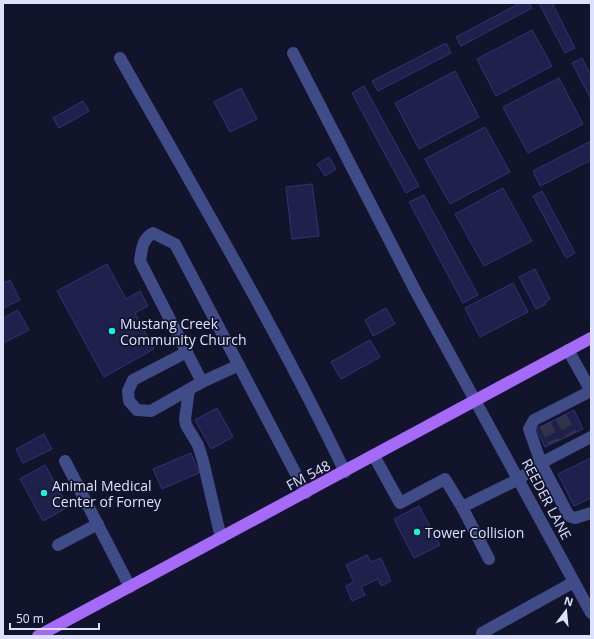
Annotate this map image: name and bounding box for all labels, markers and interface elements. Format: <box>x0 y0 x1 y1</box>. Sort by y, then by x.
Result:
place label: Mustang Creek Community Church <box>120 314 247 349</box>
marker: Mustang Creek Community Church <box>107 326 117 336</box>
street label: FM 548 <box>283 455 333 495</box>
street label: REEDER LANE <box>518 455 576 543</box>
place label: Animal Medical Center of Forney <box>52 476 162 511</box>
marker: Animal Medical Center of Forney <box>39 488 49 498</box>
place label: Tower Collision <box>425 523 524 542</box>
marker: Tower Collision <box>412 527 422 537</box>
north arrow <box>546 591 586 631</box>
text: N <box>563 592 575 609</box>
scale bar <box>10 605 99 631</box>
text: 50 m <box>16 610 44 627</box>

